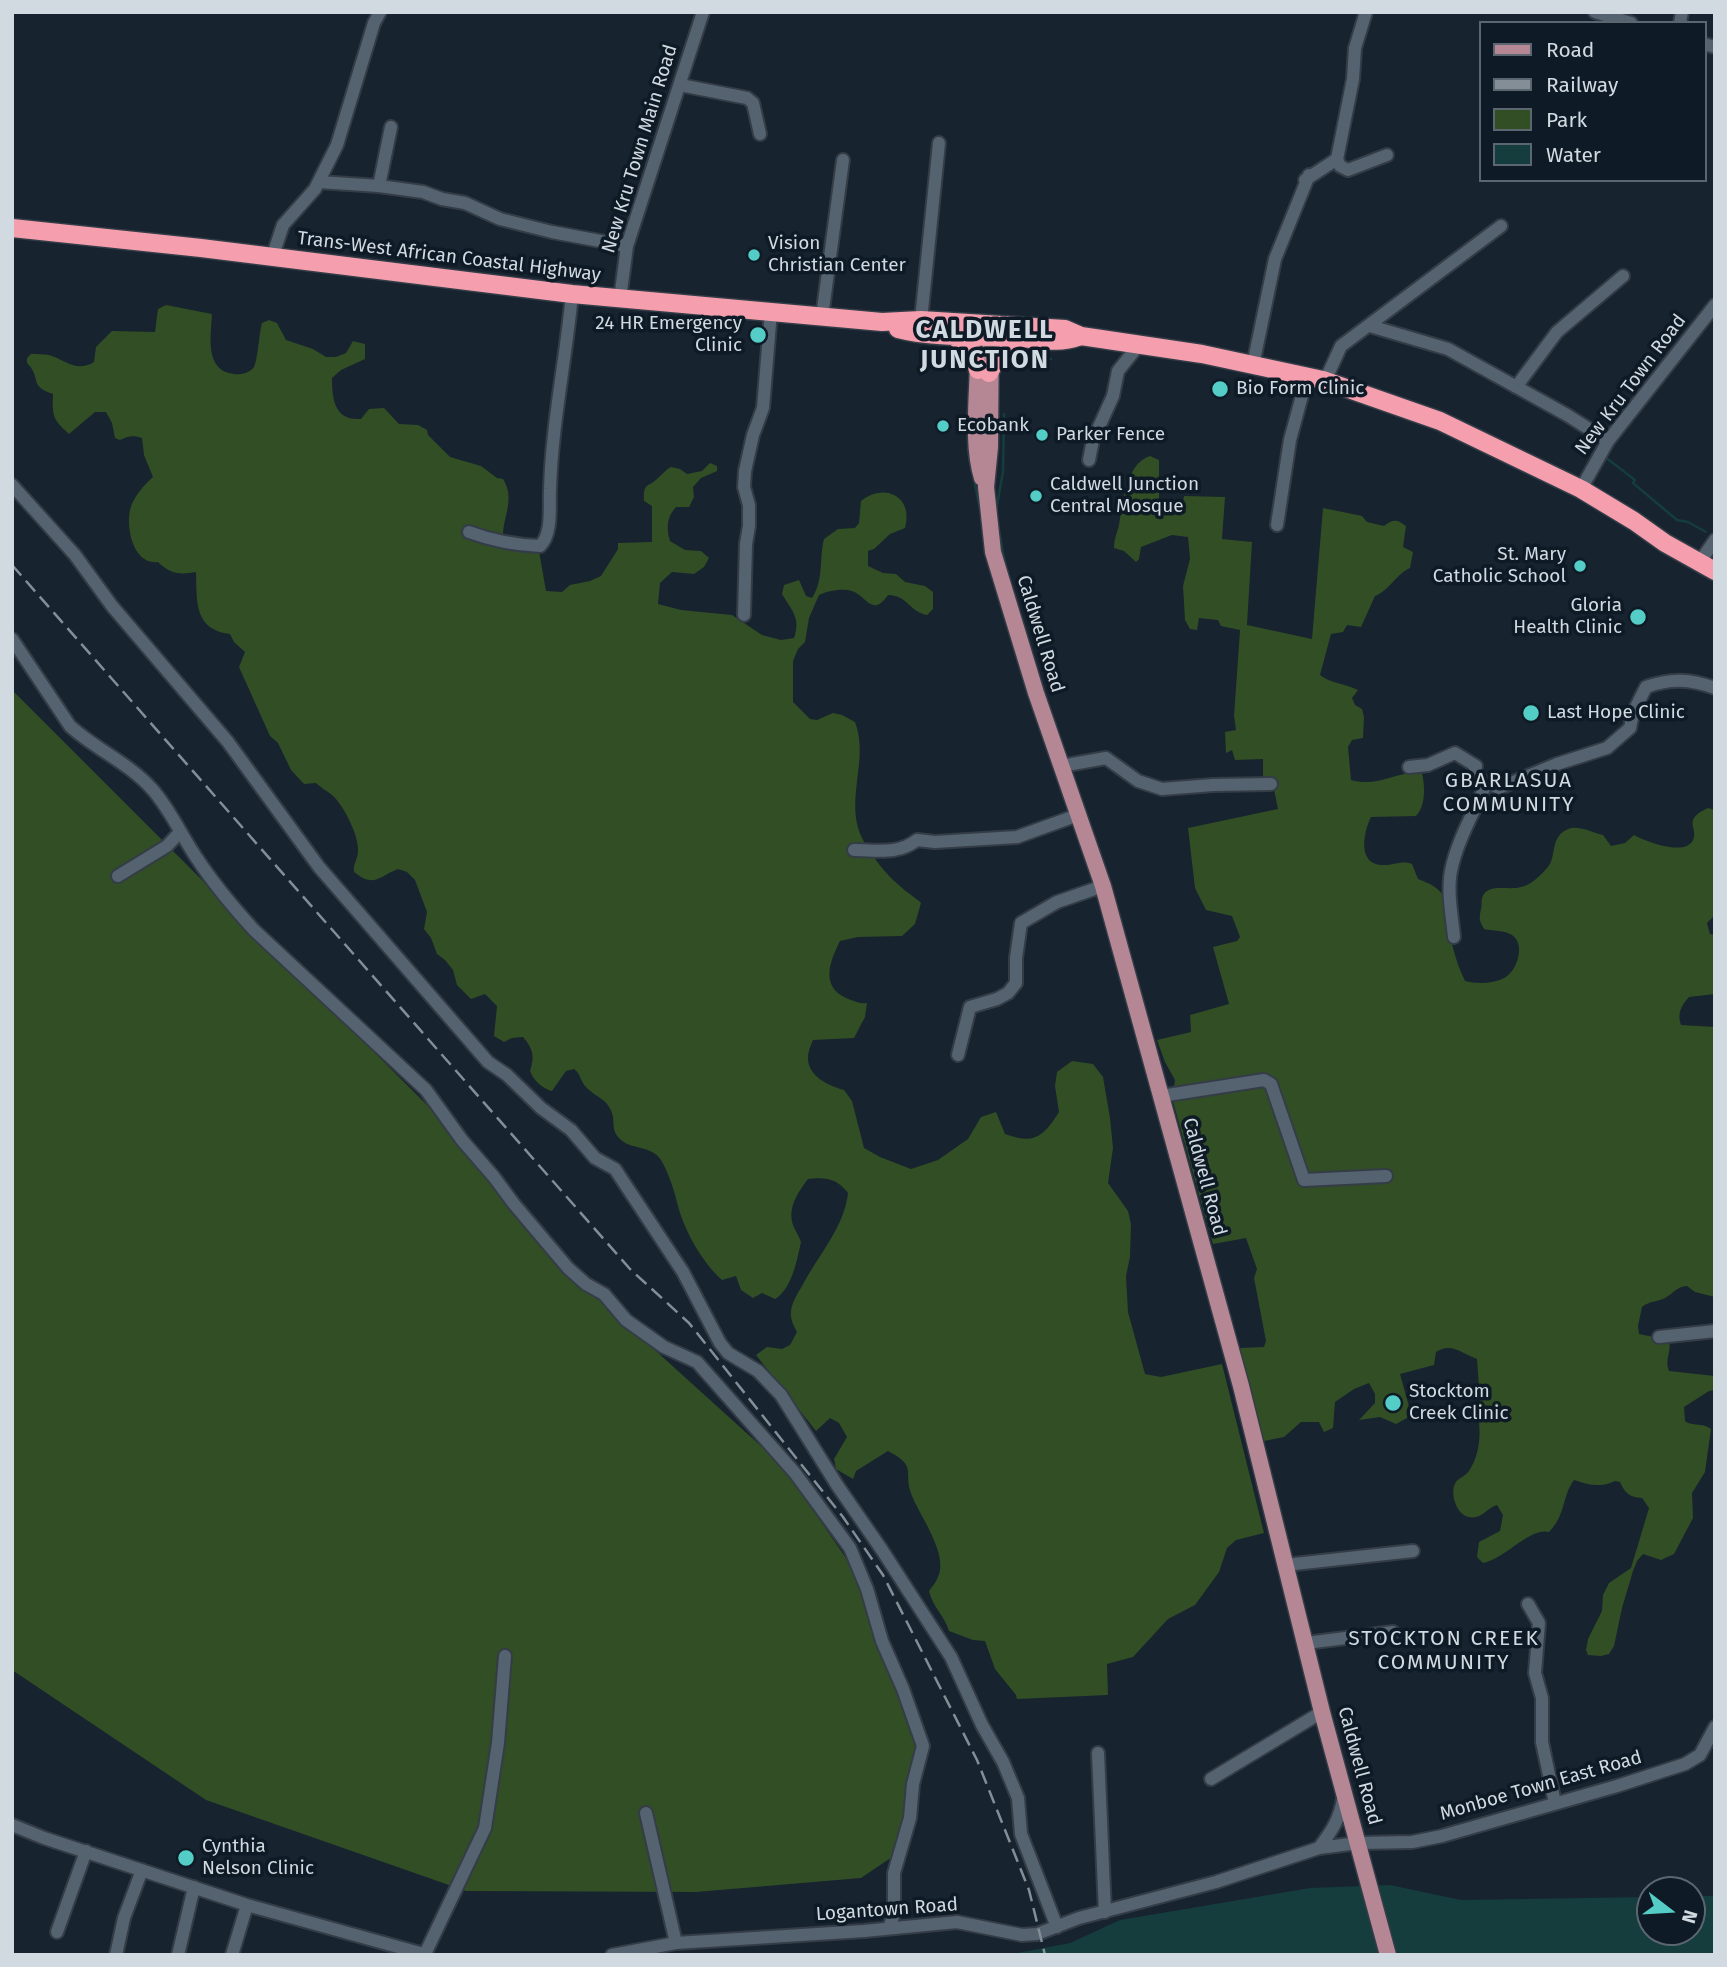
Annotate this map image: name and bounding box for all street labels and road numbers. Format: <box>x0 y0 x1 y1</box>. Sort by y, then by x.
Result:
street label: New Kru Town Main Road <box>597 42 683 256</box>
street label: Trans-West African Coastal Highway <box>296 227 602 287</box>
street label: New Kru Town Road <box>1571 310 1691 460</box>
street label: Caldwell Road <box>1011 573 1069 695</box>
street label: Caldwell Road <box>1177 1115 1231 1239</box>
street label: Caldwell Road <box>1332 1704 1386 1828</box>
street label: Monboe Town East Road <box>1437 1746 1645 1826</box>
street label: Logantown Road <box>815 1894 959 1926</box>

